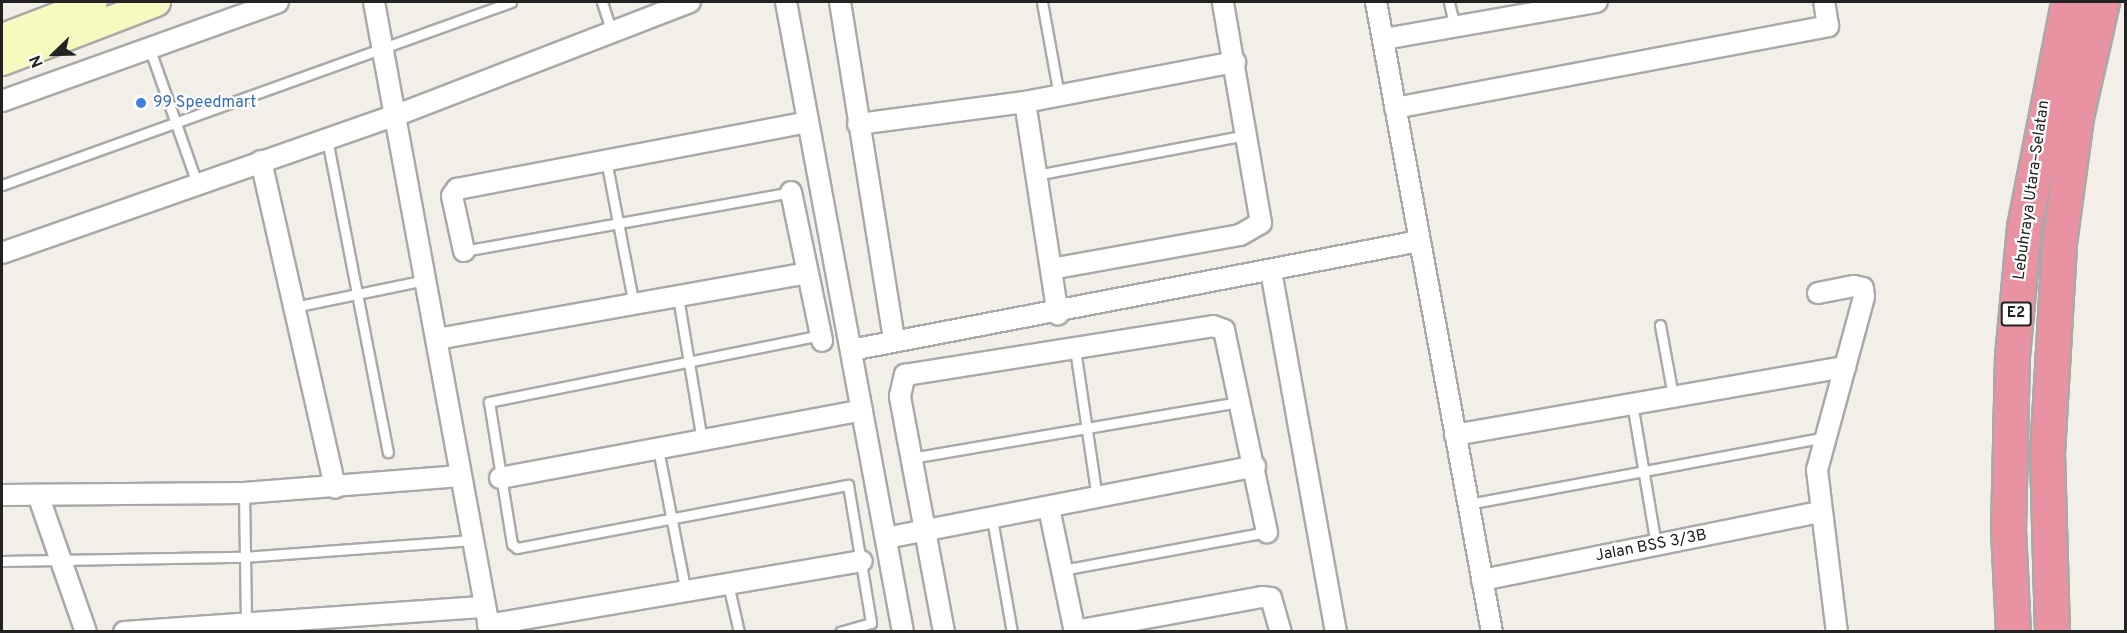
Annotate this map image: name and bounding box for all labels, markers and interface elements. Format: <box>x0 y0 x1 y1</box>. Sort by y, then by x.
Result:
north arrow <box>24 24 84 84</box>
text: N <box>26 52 49 70</box>
place label: 99 Speedmart <box>153 93 256 113</box>
marker: 99 Speedmart <box>134 96 148 110</box>
street label: Lebuhraya Utara–Selatan <box>2010 99 2054 281</box>
road number: E2 <box>2000 302 2032 326</box>
street label: Jalan BSS 3/3B <box>1594 526 1708 566</box>

